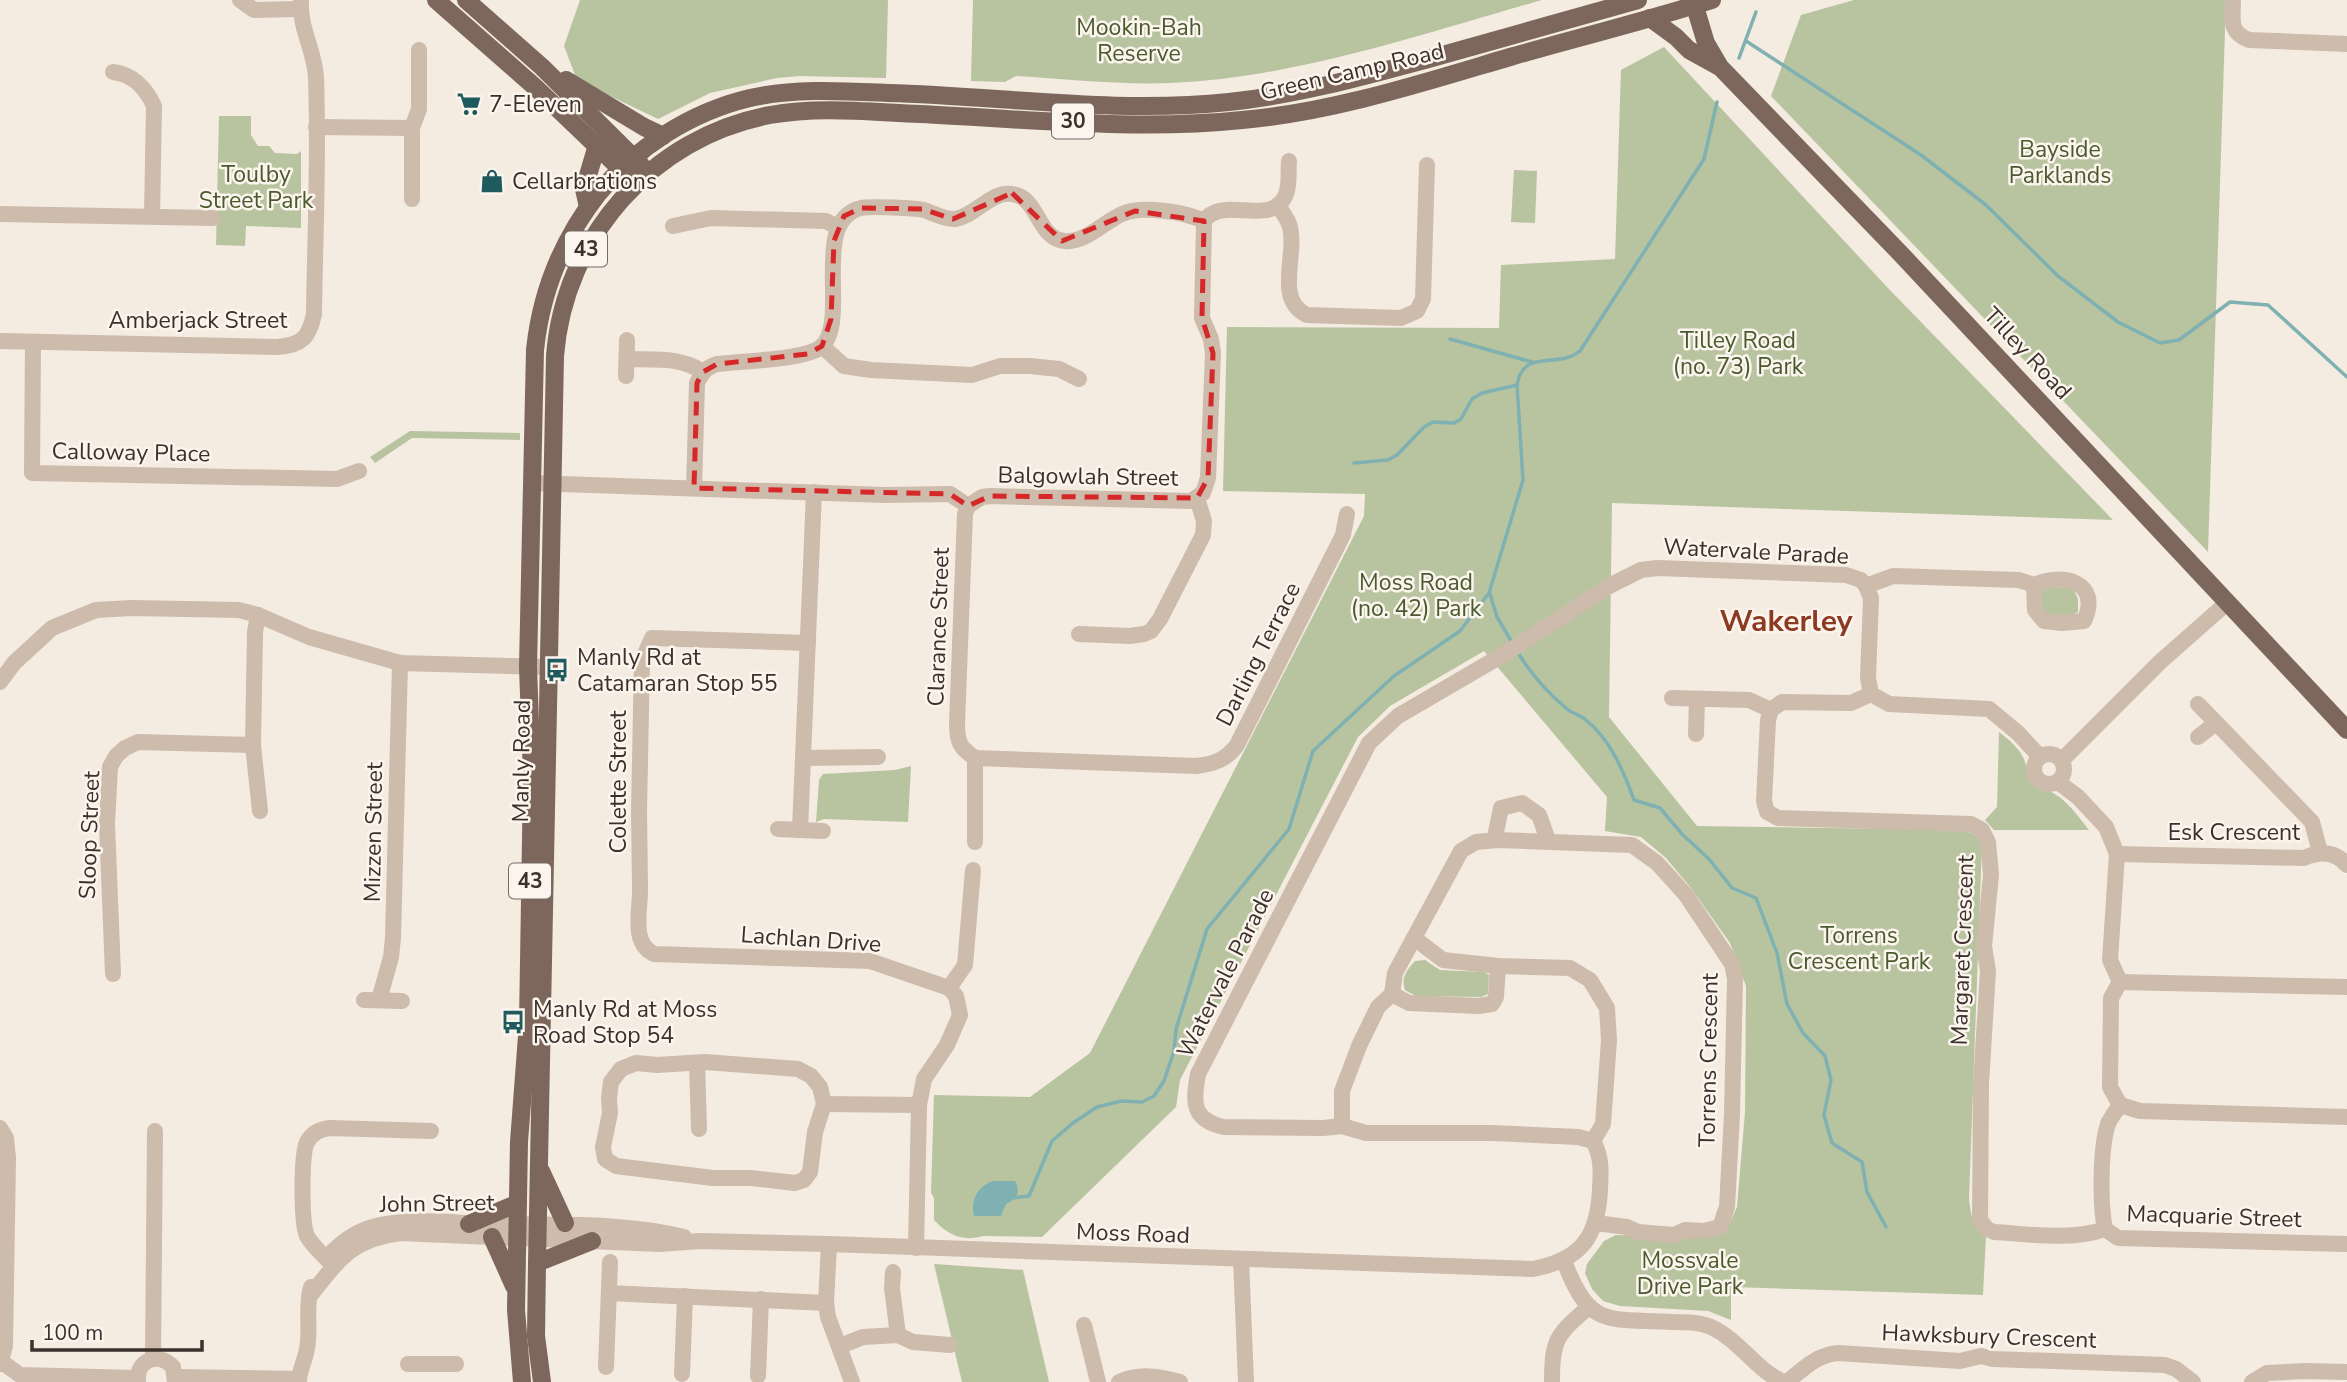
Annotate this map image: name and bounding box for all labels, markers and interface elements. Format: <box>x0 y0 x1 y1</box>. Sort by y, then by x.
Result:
park label: Mookin-Bah Reserve <box>1076 12 1202 69</box>
street label: Green Camp Road <box>1257 35 1447 108</box>
place label: 7-Eleven <box>489 89 582 120</box>
supermarket icon: 7-Eleven <box>455 90 483 118</box>
road number: 30 <box>1052 104 1094 138</box>
park label: Bayside Parklands <box>2009 134 2111 191</box>
park label: Toulby Street Park <box>199 159 314 216</box>
place label: Cellarbrations <box>512 166 657 197</box>
shop icon: Cellarbrations <box>478 167 506 195</box>
road number: 43 <box>565 232 607 266</box>
street label: Tilley Road <box>1977 300 2079 406</box>
street label: Amberjack Street <box>109 305 288 336</box>
park label: Tilley Road (no. 73) Park <box>1673 325 1804 382</box>
street label: Calloway Place <box>51 436 211 469</box>
street label: Balgowlah Street <box>997 459 1179 494</box>
street label: Watervale Parade <box>1662 531 1850 572</box>
street label: Clarance Street <box>920 546 957 707</box>
park label: Moss Road (no. 42) Park <box>1351 567 1482 624</box>
street label: Darling Terrace <box>1209 577 1308 731</box>
district label: Wakerley <box>1719 601 1853 642</box>
place label: Manly Rd at Catamaran Stop 55 <box>577 642 777 699</box>
bus stop icon: Manly Rd at Catamaran Stop 55 <box>543 656 571 684</box>
street label: Manly Road <box>505 699 538 823</box>
street label: Colette Street <box>603 710 634 853</box>
street label: Mizzen Street <box>357 761 390 902</box>
street label: Sloop Street <box>72 769 107 900</box>
street label: Esk Crescent <box>2168 817 2301 848</box>
street label: Margaret Crescent <box>1944 853 1981 1046</box>
road number: 43 <box>509 864 551 898</box>
street label: Watervale Parade <box>1169 883 1281 1063</box>
street label: Lachlan Drive <box>740 919 882 960</box>
park label: Torrens Crescent Park <box>1788 920 1931 977</box>
street label: Torrens Crescent <box>1691 972 1726 1147</box>
place label: Manly Rd at Moss Road Stop 54 <box>533 994 717 1051</box>
bus stop icon: Manly Rd at Moss Road Stop 54 <box>499 1008 527 1036</box>
street label: John Street <box>378 1187 496 1220</box>
street label: Macquarie Street <box>2126 1198 2303 1235</box>
street label: Moss Road <box>1075 1216 1190 1251</box>
park label: Mossvale Drive Park <box>1637 1245 1744 1302</box>
scale bar <box>32 1308 201 1352</box>
street label: Hawksbury Crescent <box>1881 1317 2098 1356</box>
text: 100 m <box>42 1319 103 1347</box>

